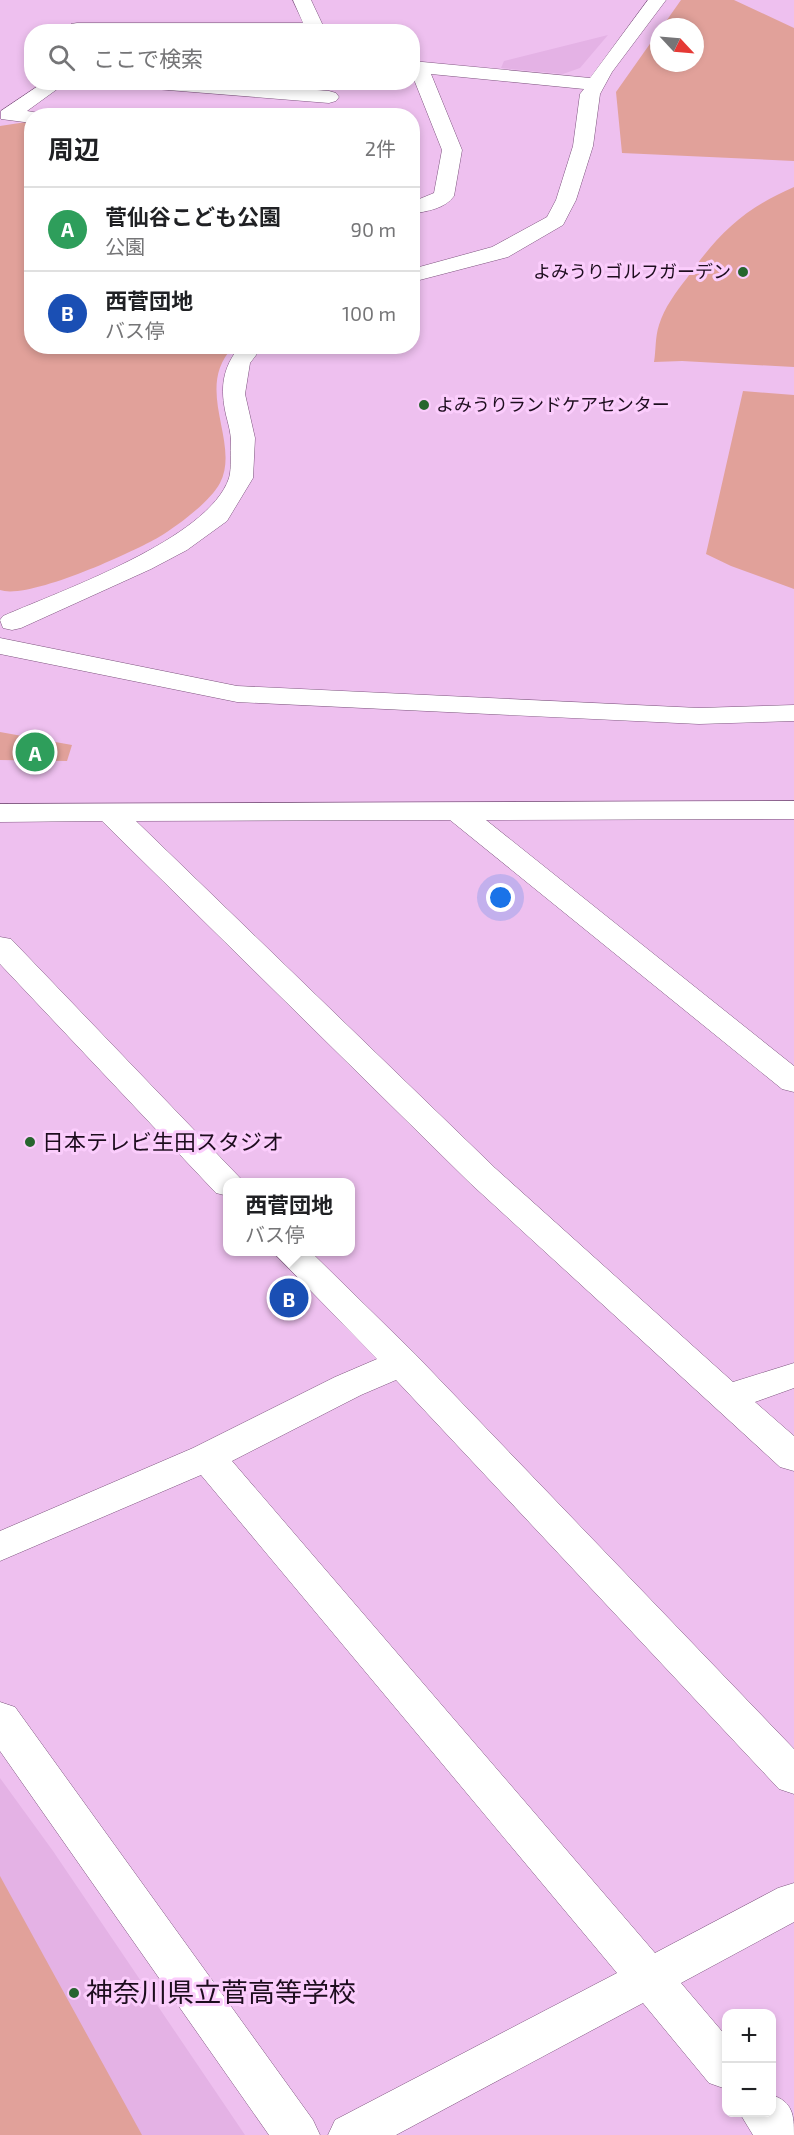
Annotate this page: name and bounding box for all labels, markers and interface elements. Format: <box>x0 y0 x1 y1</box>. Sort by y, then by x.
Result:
north arrow <box>650 18 704 72</box>
search box <box>24 24 420 90</box>
icon: search <box>45 41 78 74</box>
text: ここで検索 <box>93 45 203 71</box>
text: 周辺 <box>48 133 100 164</box>
text: 2件 <box>365 136 396 160</box>
text: 菅仙谷こども公園 <box>105 203 281 229</box>
text: A <box>61 217 74 241</box>
text: 90 m <box>351 217 396 241</box>
text: 公園 <box>105 234 145 258</box>
place label: よみうりゴルフガーデン <box>533 260 731 282</box>
marker: よみうりゴルフガーデン <box>736 265 750 279</box>
text: 西菅団地 <box>105 287 193 313</box>
text: B <box>61 301 74 325</box>
text: 100 m <box>342 301 396 325</box>
text: バス停 <box>105 318 165 342</box>
place label: よみうりランドケアセンター <box>436 393 670 415</box>
marker: よみうりランドケアセンター <box>417 398 431 412</box>
pin: A <box>15 730 54 774</box>
your location <box>486 883 515 912</box>
place label: 日本テレビ生田スタジオ <box>42 1128 284 1154</box>
marker: 日本テレビ生田スタジオ <box>23 1135 37 1149</box>
popup <box>223 1178 355 1256</box>
text: 西菅団地 <box>245 1191 333 1217</box>
text: バス停 <box>245 1222 305 1246</box>
pin: B <box>270 1276 308 1320</box>
place label: 神奈川県立菅高等学校 <box>86 1975 356 2007</box>
marker: 神奈川県立菅高等学校 <box>67 1986 81 2000</box>
map controls <box>722 2009 776 2117</box>
button: + <box>722 2009 776 2063</box>
button: − <box>722 2063 776 2117</box>

